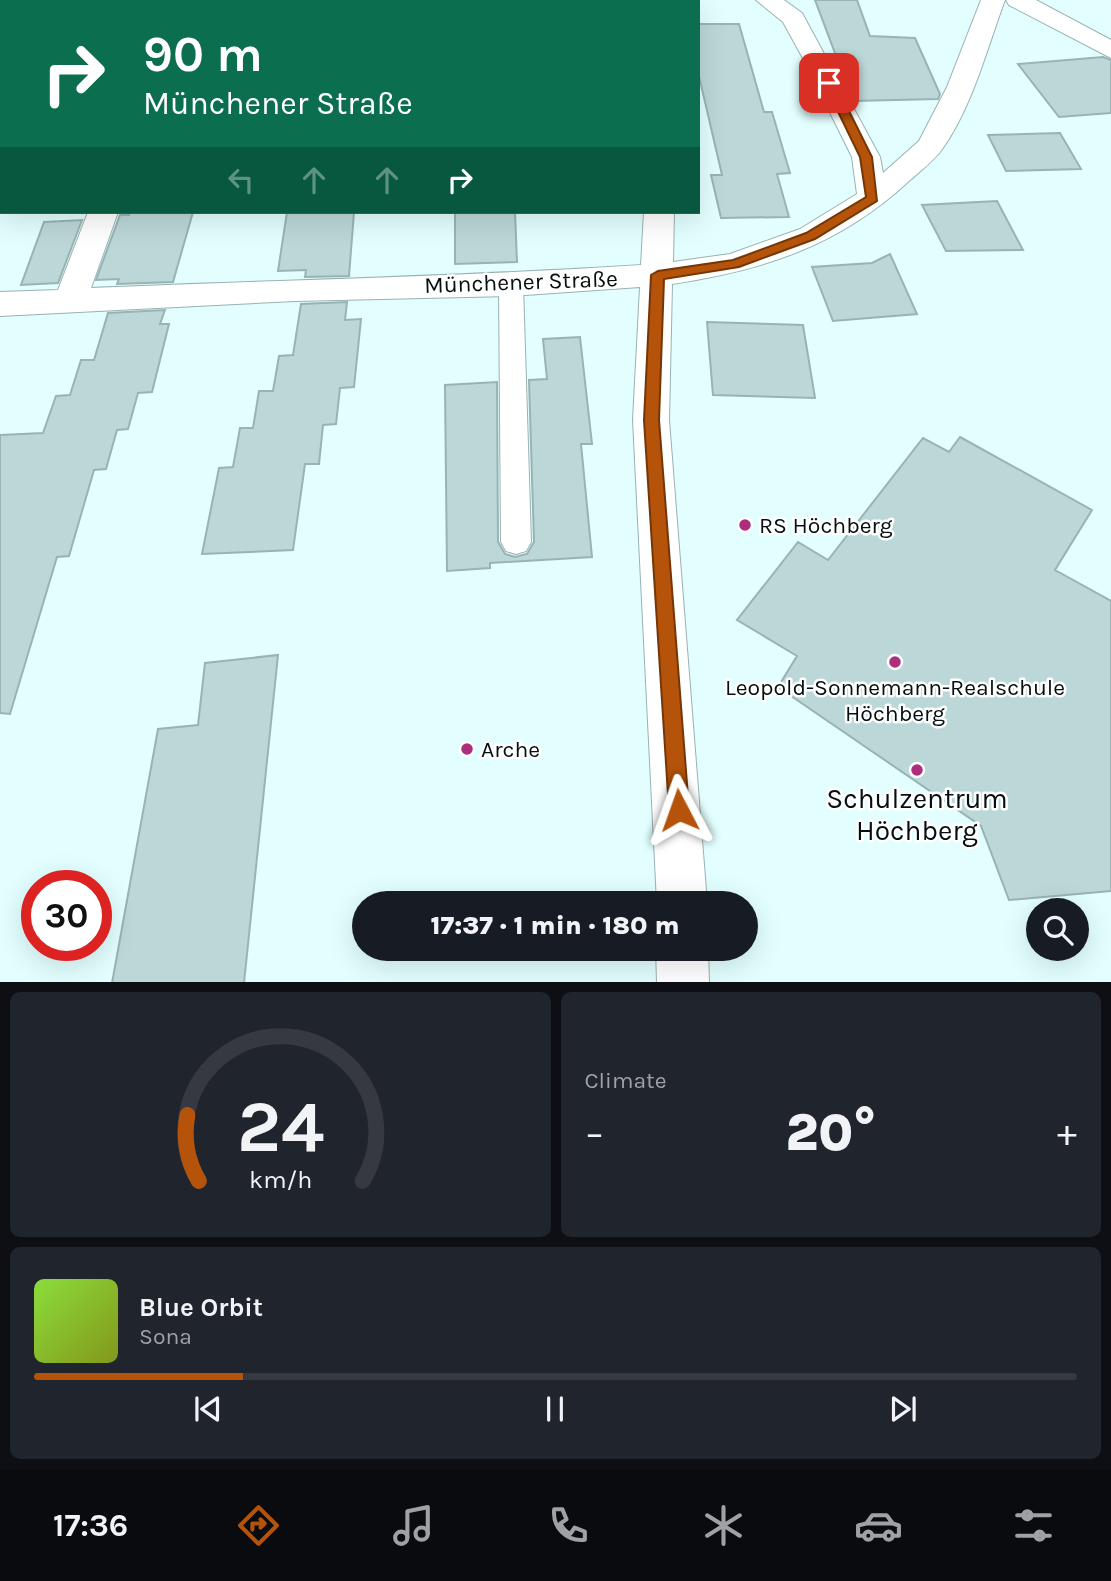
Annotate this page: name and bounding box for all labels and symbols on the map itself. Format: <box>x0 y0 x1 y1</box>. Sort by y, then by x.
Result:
pin <box>799 53 859 113</box>
street label: Münchener Straße <box>424 265 618 299</box>
place label: RS Höchberg <box>759 512 893 539</box>
marker: RS Höchberg <box>737 517 753 533</box>
marker: Leopold-Sonnemann-Realschule Höchberg <box>887 654 903 670</box>
place label: Leopold-Sonnemann-Realschule Höchberg <box>725 674 1065 727</box>
place label: Arche <box>481 736 540 763</box>
marker: Arche <box>459 741 475 757</box>
marker: Schulzentrum Höchberg <box>909 762 925 778</box>
position arrow <box>642 773 716 847</box>
place label: Schulzentrum Höchberg <box>826 782 1008 847</box>
speed limit sign: 30 <box>21 870 112 961</box>

